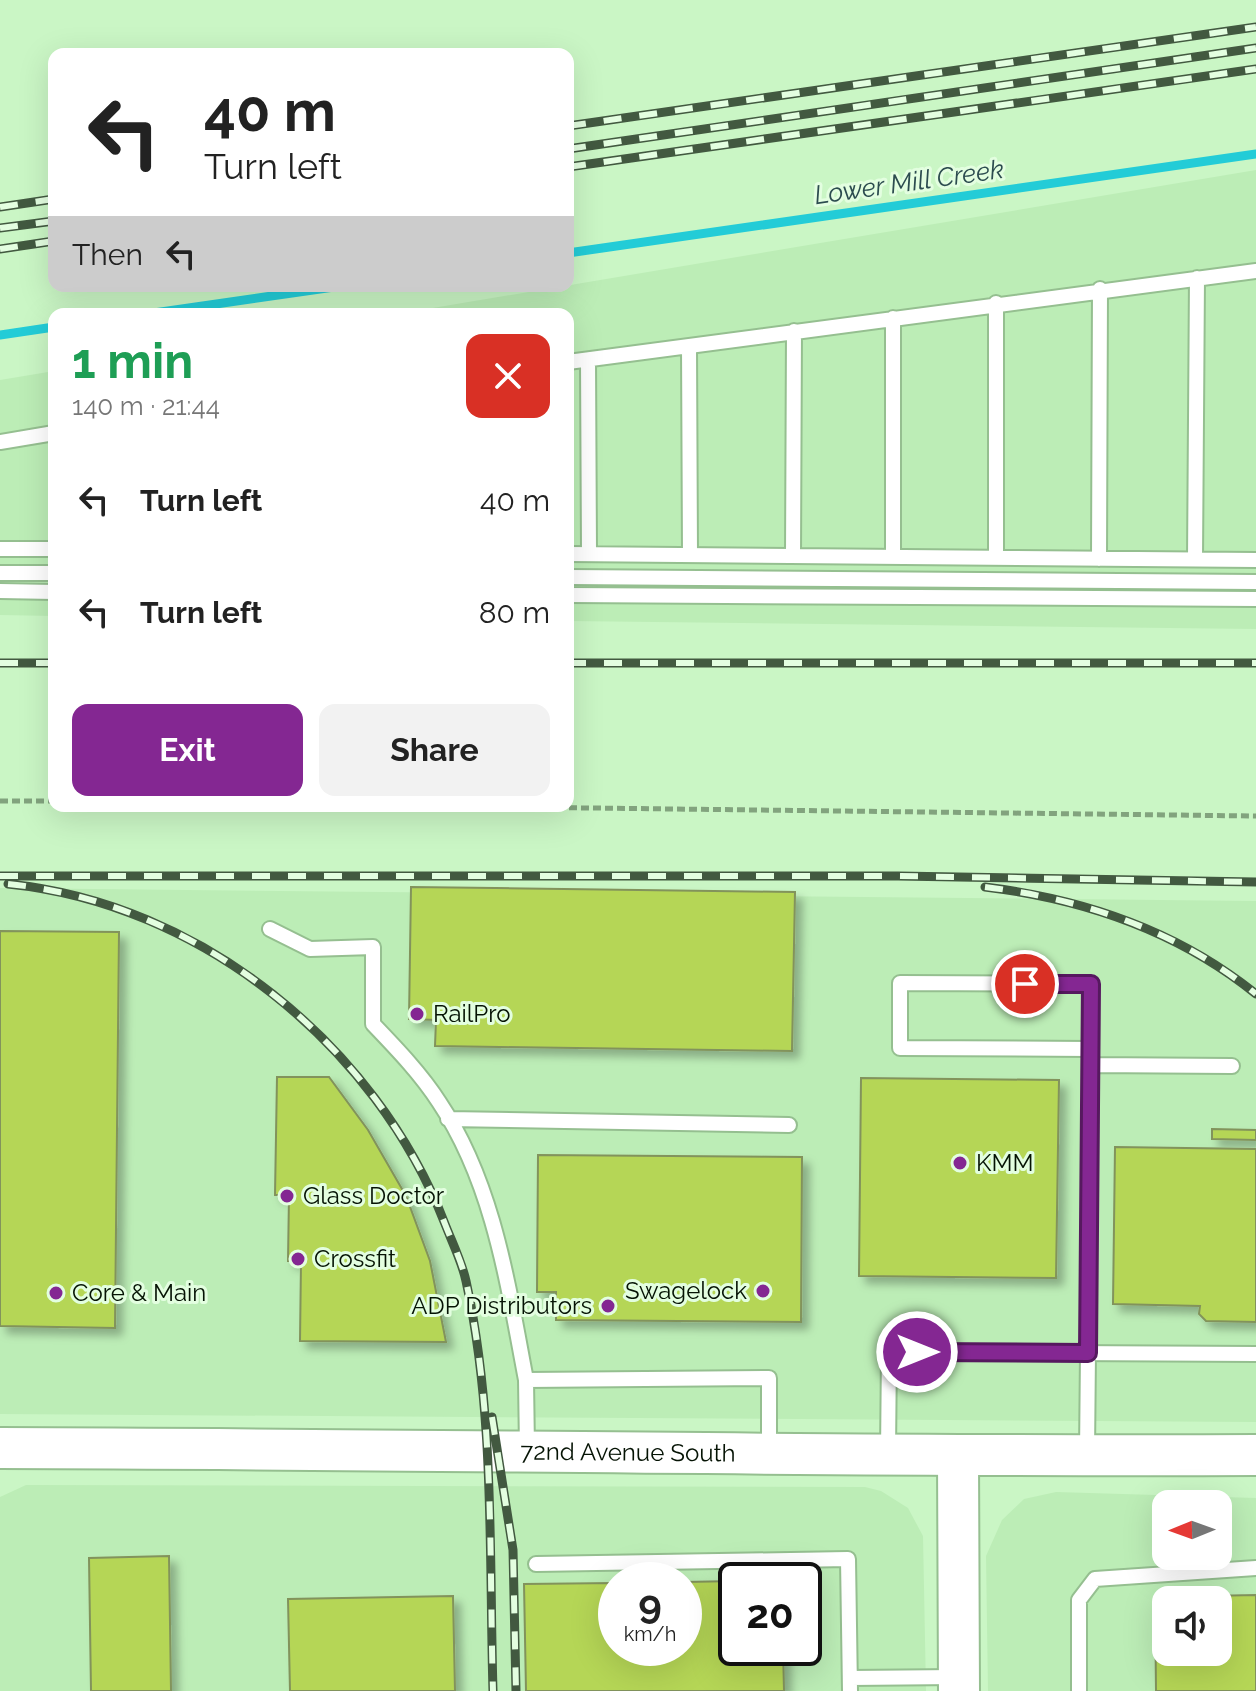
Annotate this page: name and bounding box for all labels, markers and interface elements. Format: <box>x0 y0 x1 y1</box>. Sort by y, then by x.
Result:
text: 40 m <box>204 78 336 144</box>
icon: left <box>72 80 176 184</box>
text: Turn left <box>204 145 342 187</box>
water label: Lower Mill Creek <box>812 154 1006 210</box>
icon: left <box>159 232 203 276</box>
text: Then <box>72 237 143 272</box>
text: 1 min <box>72 333 193 389</box>
button: close <box>466 334 550 418</box>
text: 140 m · 21:44 <box>72 391 220 421</box>
icon: left <box>72 478 116 522</box>
text: Turn left <box>140 483 262 518</box>
text: 40 m <box>480 483 550 518</box>
icon: left <box>72 590 116 634</box>
text: Turn left <box>140 595 262 630</box>
text: 80 m <box>479 595 550 630</box>
button: Exit <box>72 704 303 796</box>
button: Share <box>319 704 550 796</box>
pin <box>991 950 1059 1018</box>
icon: arrive <box>1003 962 1047 1006</box>
place label: RailPro <box>433 999 511 1028</box>
marker: RailPro <box>408 1005 426 1023</box>
place label: KMM <box>976 1148 1034 1177</box>
marker: KMM <box>951 1154 969 1172</box>
place label: Glass Doctor <box>303 1181 445 1210</box>
marker: Glass Doctor <box>278 1187 296 1205</box>
place label: Crossfit <box>314 1244 396 1273</box>
marker: Crossfit <box>289 1250 307 1268</box>
place label: Swagelock <box>625 1276 747 1305</box>
place label: Core & Main <box>72 1278 206 1307</box>
marker: Swagelock <box>754 1282 772 1300</box>
marker: Core & Main <box>47 1284 65 1302</box>
place label: ADP Distributors <box>411 1291 592 1320</box>
marker: ADP Distributors <box>599 1297 617 1315</box>
position arrow <box>875 1310 959 1394</box>
street label: 72nd Avenue South <box>520 1437 736 1468</box>
north arrow <box>1152 1490 1232 1570</box>
map controls <box>1152 1490 1232 1666</box>
speed limit sign: 20 <box>718 1562 822 1666</box>
text: 9 <box>638 1580 662 1627</box>
button: sound <box>1152 1586 1232 1666</box>
text: km/h <box>624 1622 676 1646</box>

